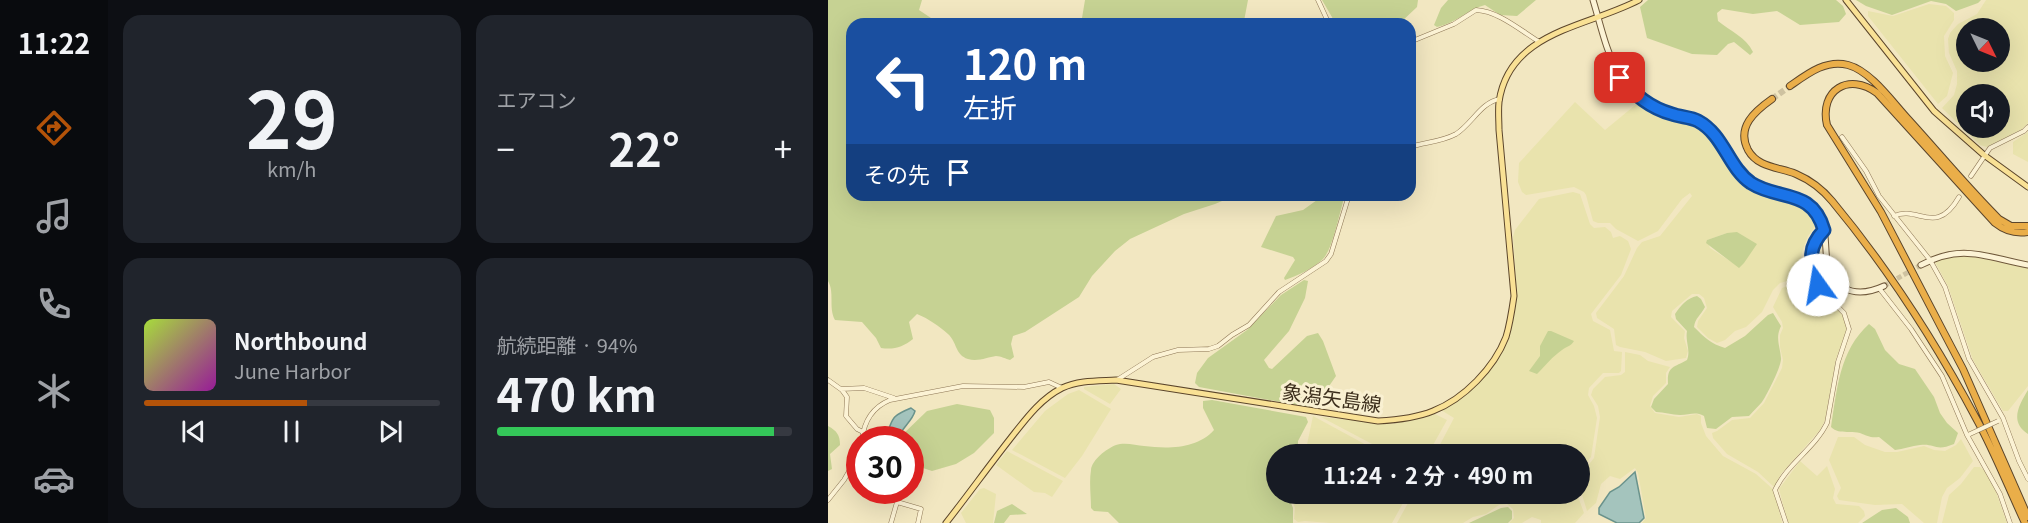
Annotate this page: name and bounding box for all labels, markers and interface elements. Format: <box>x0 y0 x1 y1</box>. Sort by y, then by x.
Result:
north arrow <box>1956 18 2010 72</box>
map controls <box>1956 18 2010 138</box>
text: 11:22 <box>18 23 90 62</box>
text: 120 m <box>963 31 1087 92</box>
icon: left <box>864 42 942 120</box>
pin <box>1594 52 1645 103</box>
text: 29 <box>246 59 338 171</box>
icon: arrive <box>1603 61 1636 94</box>
button: sound <box>1956 84 2010 138</box>
text: エアコン <box>497 85 577 114</box>
text: 左折 <box>963 87 1017 126</box>
icon: directions <box>33 107 75 149</box>
text: 22° <box>609 115 680 180</box>
text: − <box>497 124 515 172</box>
text: + <box>774 124 792 172</box>
text: km/h <box>267 154 317 183</box>
icon: arrive <box>942 156 975 189</box>
text: その先 <box>864 157 930 189</box>
icon: music <box>33 195 75 237</box>
position arrow <box>1786 253 1850 317</box>
icon: phone <box>33 283 75 325</box>
text: Northbound <box>234 324 367 356</box>
text: 航続距離 · 94% <box>497 330 637 359</box>
text: June Harbor <box>234 356 350 385</box>
text: 470 km <box>497 360 657 425</box>
icon: climate <box>33 370 75 412</box>
street label: 象潟矢島線 <box>1280 376 1384 418</box>
icon: previous <box>177 415 210 448</box>
icon: pause <box>275 415 308 448</box>
icon: next <box>374 415 407 448</box>
speed limit sign: 30 <box>846 426 924 504</box>
icon: car <box>33 458 75 500</box>
text: 11:24 · 2 分 · 490 m <box>1323 458 1533 490</box>

